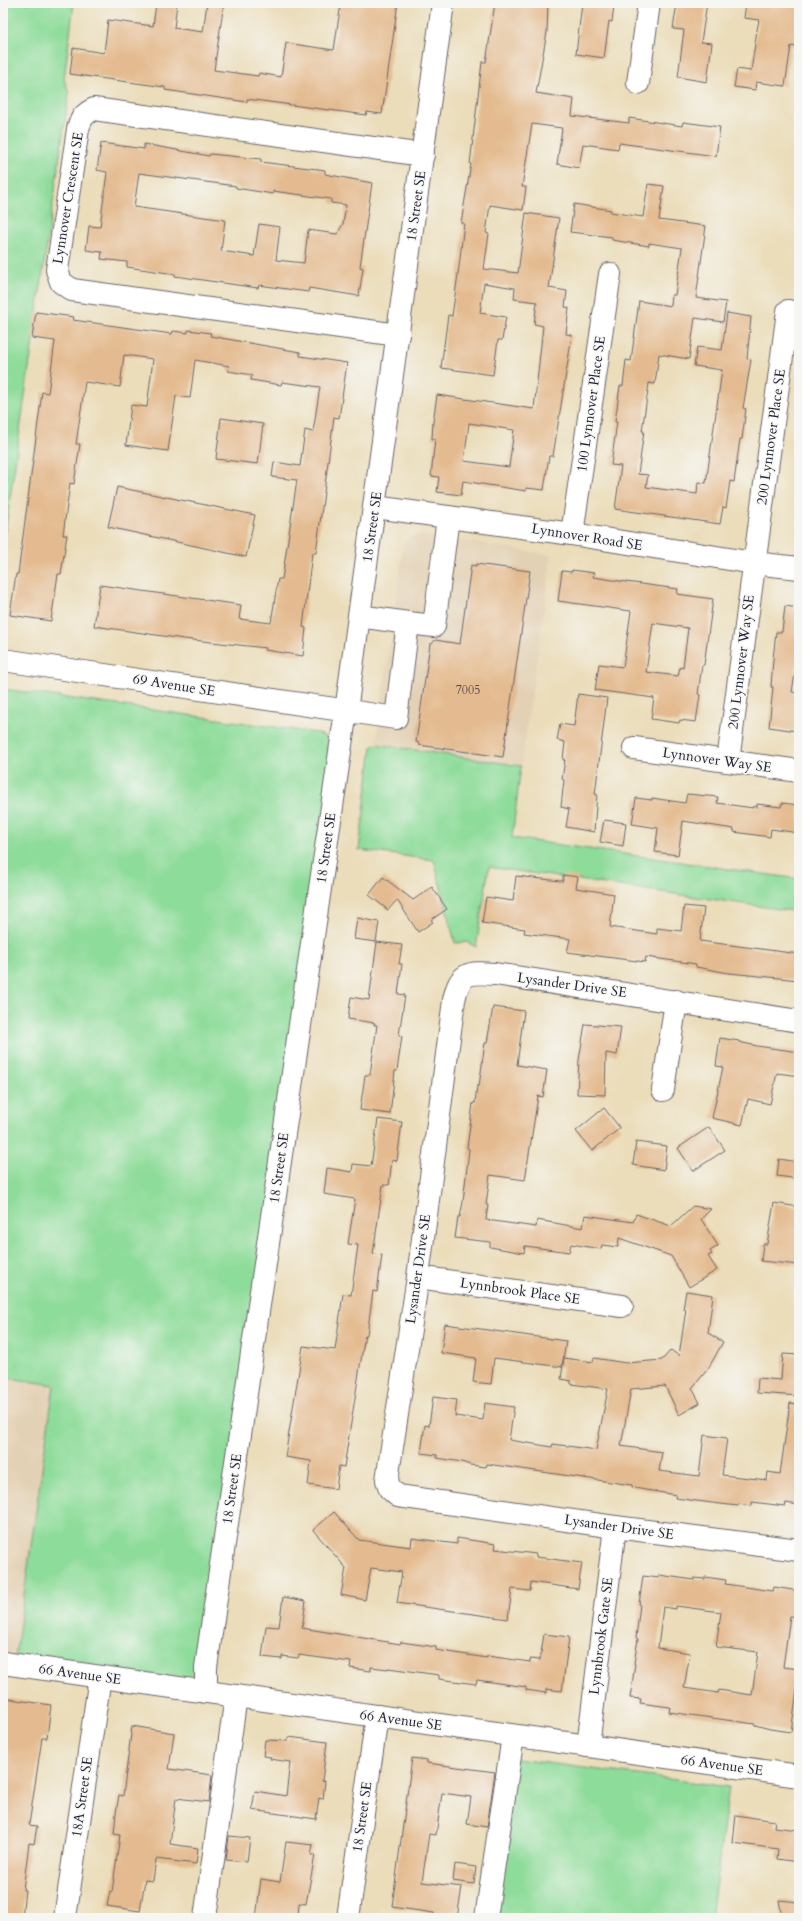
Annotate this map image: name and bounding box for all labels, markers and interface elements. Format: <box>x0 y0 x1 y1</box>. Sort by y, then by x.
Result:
street label: Lynnover Crescent SE <box>48 130 88 265</box>
street label: 18 Street SE <box>402 169 430 243</box>
street label: 100 Lynnover Place SE <box>572 335 610 473</box>
street label: 200 Lynnover Place SE <box>752 368 790 506</box>
street label: 18 Street SE <box>358 490 386 564</box>
street label: Lynnover Road SE <box>530 519 644 555</box>
street label: 200 Lynnover Way SE <box>723 593 759 730</box>
street label: 69 Avenue SE <box>132 669 217 701</box>
house number: 7005 <box>456 682 480 698</box>
street label: Lynnover Way SE <box>661 743 773 777</box>
street label: 18 Street SE <box>312 811 340 885</box>
street label: Lysander Drive SE <box>516 968 628 1002</box>
street label: 18 Street SE <box>265 1131 293 1205</box>
street label: Lysander Drive SE <box>401 1213 435 1325</box>
street label: Lynnbrook Place SE <box>459 1273 582 1309</box>
street label: 18 Street SE <box>218 1452 246 1526</box>
street label: Lysander Drive SE <box>563 1510 675 1544</box>
street label: Lynnbrook Gate SE <box>584 1576 618 1696</box>
street label: 66 Avenue SE <box>38 1659 123 1689</box>
street label: 66 Avenue SE <box>359 1705 444 1735</box>
street label: 66 Avenue SE <box>680 1750 765 1780</box>
street label: 18A Street SE <box>67 1755 97 1839</box>
street label: 18 Street SE <box>348 1780 376 1854</box>

